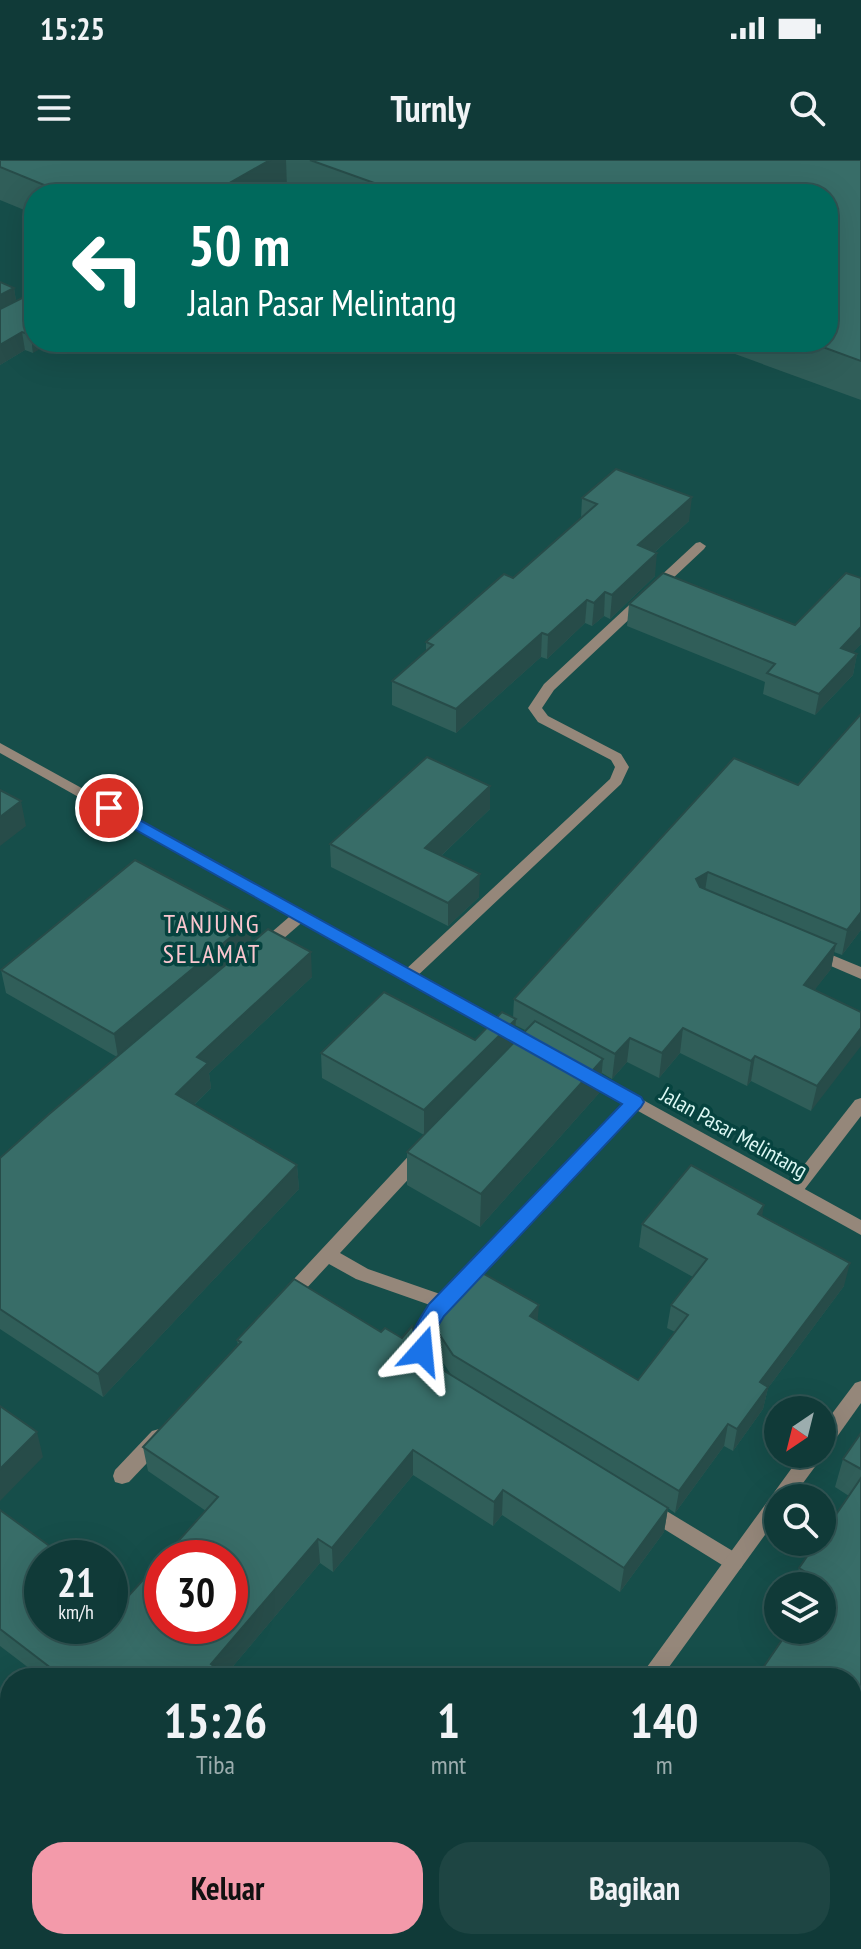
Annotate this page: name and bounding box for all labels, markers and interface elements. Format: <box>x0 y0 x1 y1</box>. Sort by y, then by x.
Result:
text: 15:25 <box>40 9 105 48</box>
text: Turnly <box>391 85 470 132</box>
icon: menu <box>32 86 76 130</box>
icon: search <box>785 86 829 130</box>
text: 50 m <box>188 209 290 281</box>
icon: left <box>56 216 160 320</box>
text: Jalan Pasar Melintang <box>188 279 457 326</box>
pin <box>75 774 143 842</box>
icon: arrive <box>87 786 131 830</box>
district label: TANJUNG SELAMAT <box>163 907 261 970</box>
street label: Jalan Pasar Melintang <box>655 1079 813 1184</box>
position arrow <box>380 1309 464 1393</box>
north arrow <box>764 1396 836 1468</box>
map controls <box>764 1396 836 1644</box>
button: search <box>764 1484 836 1556</box>
speed limit sign: 30 <box>144 1540 248 1644</box>
text: 21 <box>57 1556 95 1608</box>
button: layers <box>764 1572 836 1644</box>
text: km/h <box>58 1599 94 1625</box>
text: 15:26 <box>163 1689 267 1751</box>
text: 1 <box>437 1689 460 1751</box>
text: 140 <box>630 1689 699 1751</box>
text: Tiba <box>196 1748 235 1781</box>
text: mnt <box>431 1748 466 1781</box>
text: m <box>656 1748 673 1781</box>
button: Keluar <box>32 1842 423 1934</box>
button: Bagikan <box>439 1842 830 1934</box>

